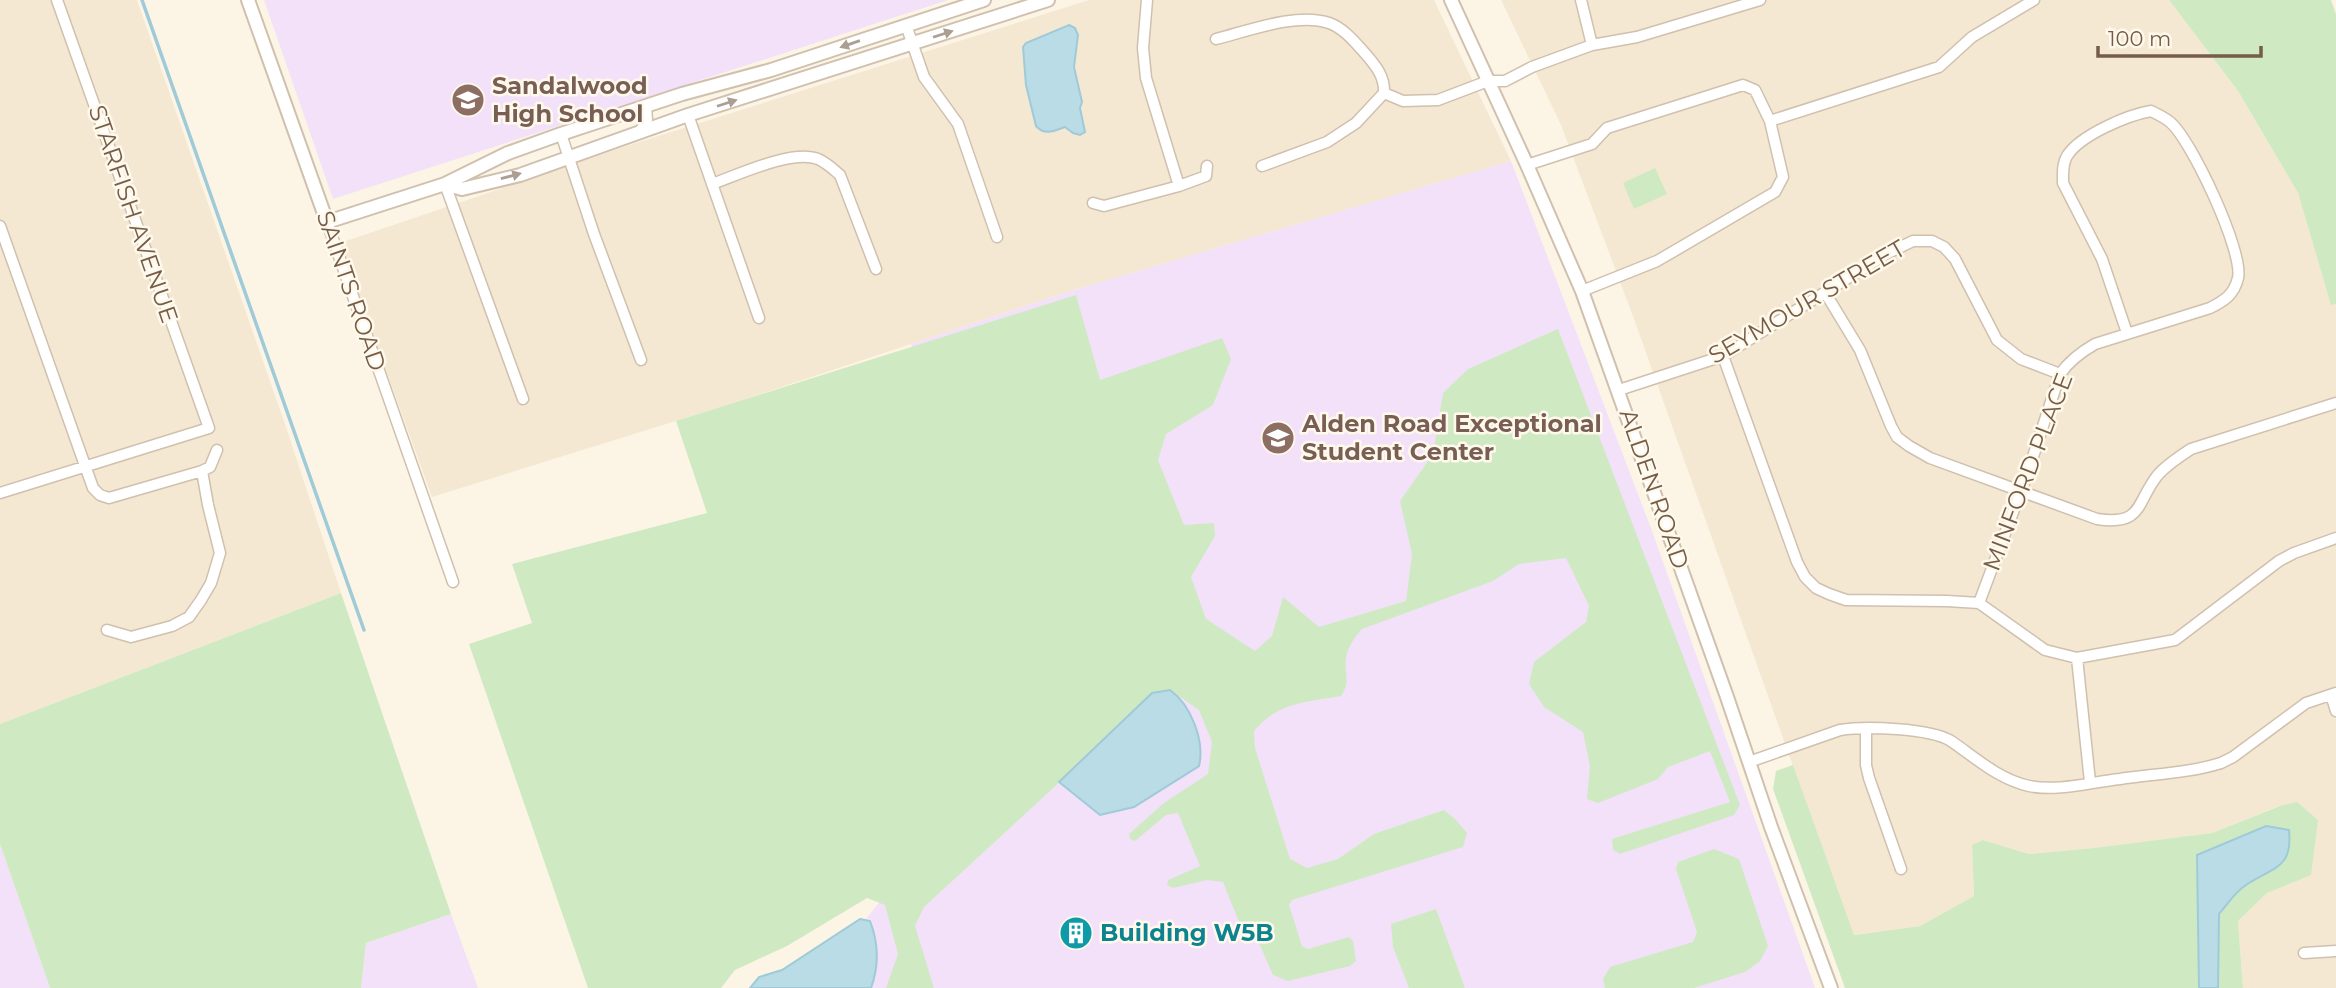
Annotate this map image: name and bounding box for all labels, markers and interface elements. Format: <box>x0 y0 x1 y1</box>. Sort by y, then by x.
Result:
scale bar <box>2098 14 2261 58</box>
text: 100 m <box>2108 26 2171 51</box>
one-way arrow <box>933 28 954 38</box>
one-way arrow <box>839 39 860 50</box>
place label: Sandalwood High School <box>492 71 648 128</box>
school or university icon: Sandalwood High School <box>449 81 487 119</box>
one-way arrow <box>716 97 737 108</box>
street label: STARFISH AVENUE <box>83 101 184 327</box>
one-way arrow <box>501 171 522 181</box>
street label: SAINTS ROAD <box>310 207 392 375</box>
street label: SEYMOUR STREET <box>1703 233 1911 370</box>
street label: MINFORD PLACE <box>1976 369 2079 575</box>
street label: ALDEN ROAD <box>1614 405 1695 573</box>
place label: Alden Road Exceptional Student Center <box>1301 409 1602 466</box>
school or university icon: Alden Road Exceptional Student Center <box>1259 419 1297 457</box>
building icon: Building W5B <box>1057 914 1095 952</box>
place label: Building W5B <box>1100 918 1274 947</box>

